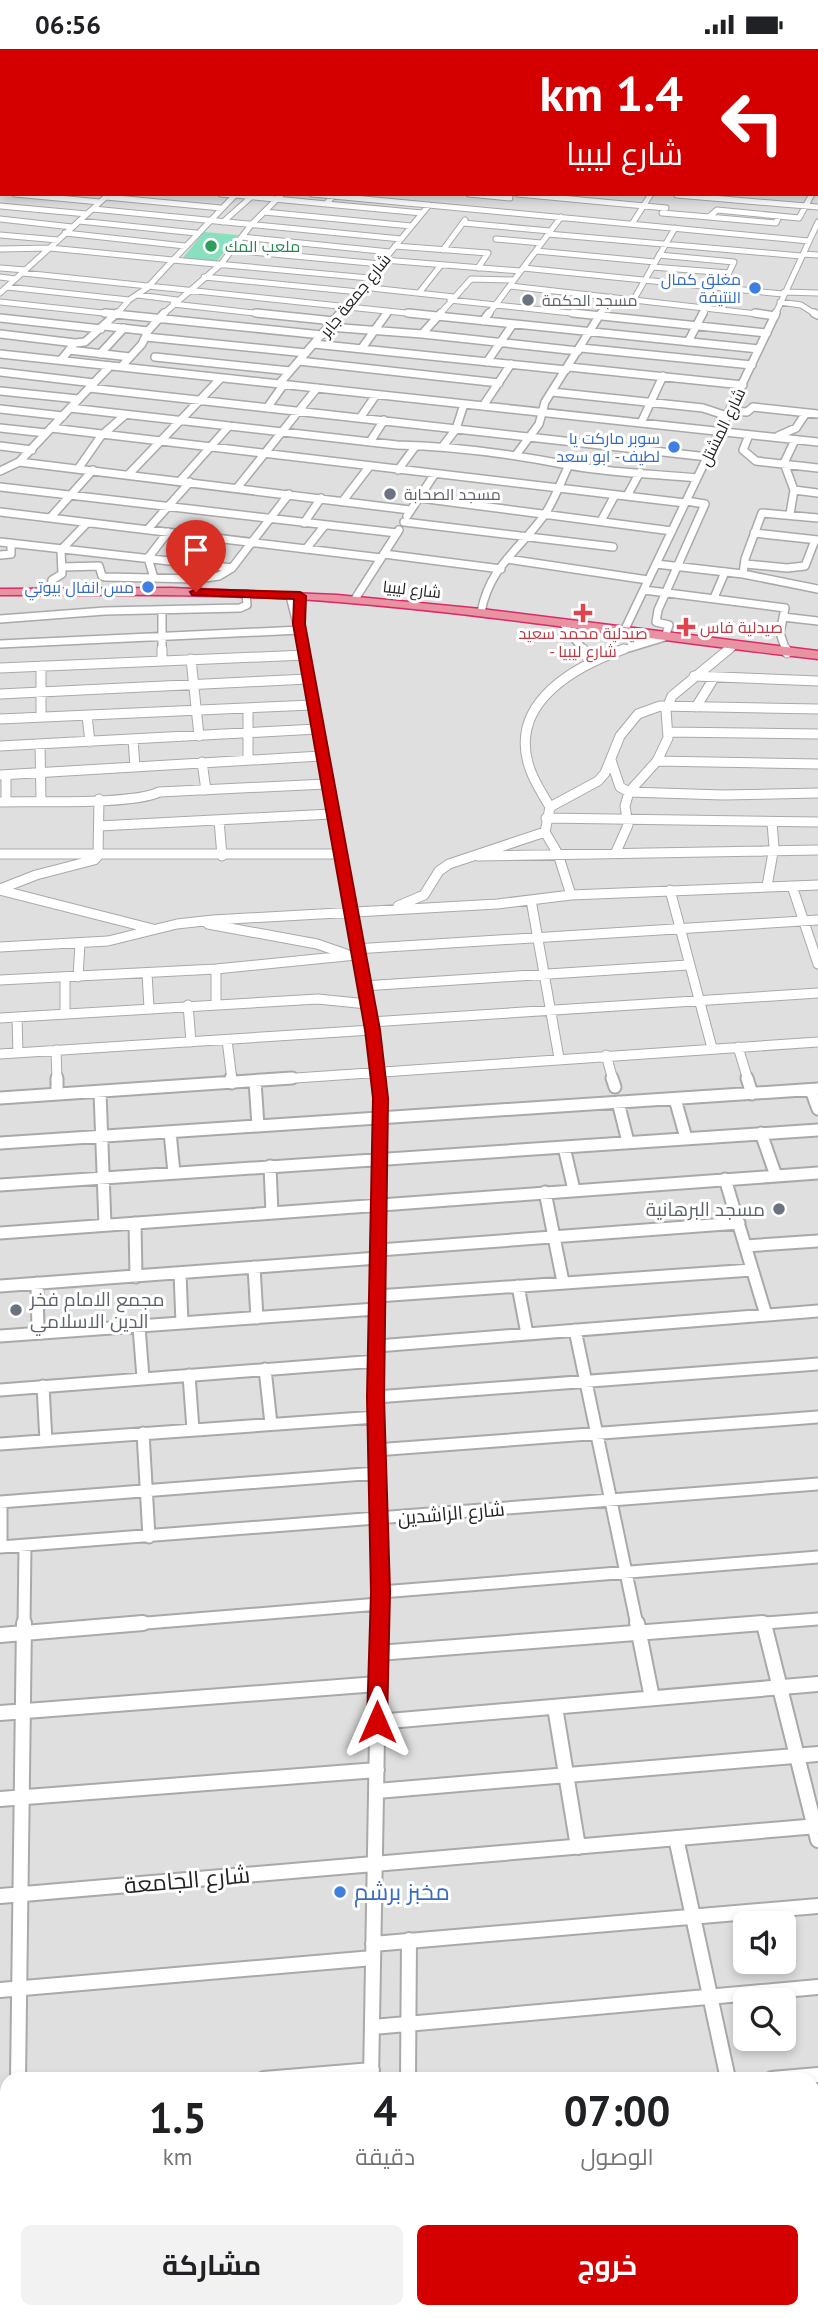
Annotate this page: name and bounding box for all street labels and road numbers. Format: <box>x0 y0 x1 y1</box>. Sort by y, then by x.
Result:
street label: شارع جمعة جابر <box>315 249 396 343</box>
street label: شارع المشتل <box>695 385 751 470</box>
street label: شارع ليبيا <box>382 576 442 604</box>
street label: شارع الراشدين <box>397 1496 506 1532</box>
street label: شارع الجامعة <box>123 1860 251 1901</box>

